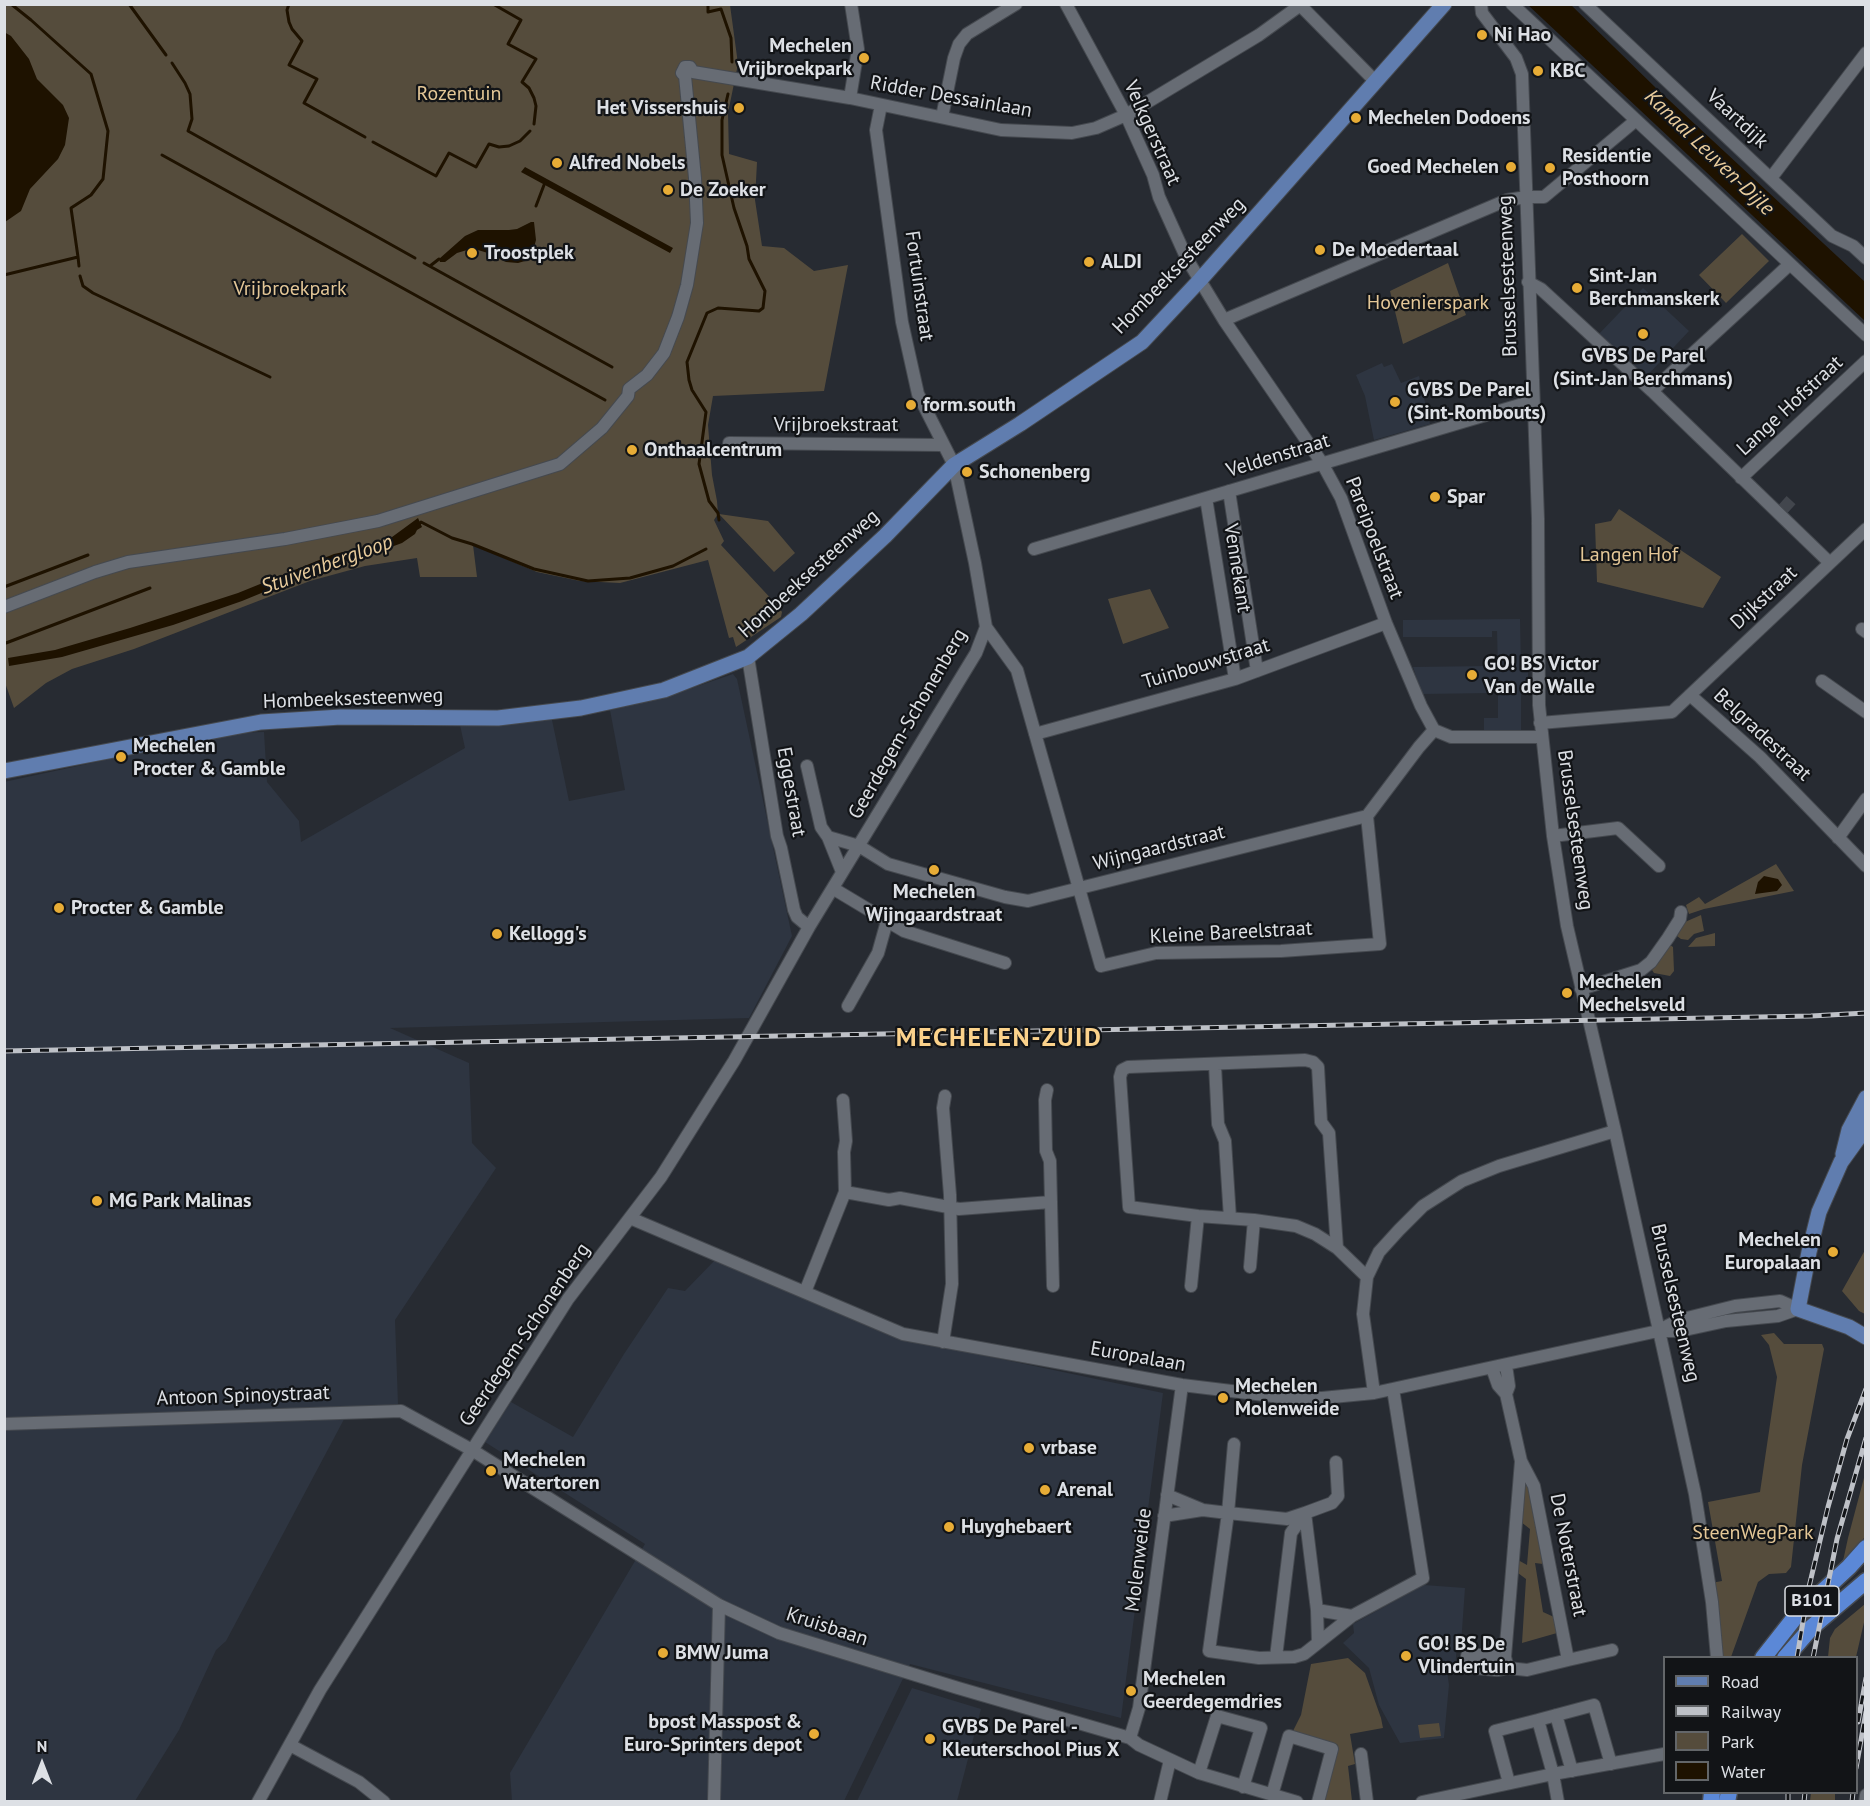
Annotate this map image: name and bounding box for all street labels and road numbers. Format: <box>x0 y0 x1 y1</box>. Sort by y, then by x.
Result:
street label: Ridder Dessainlaan <box>868 71 1034 123</box>
street label: Velkgerstraat <box>1118 77 1186 189</box>
street label: Vaartdijk <box>1701 85 1773 153</box>
street label: Hombeeksesteenweg <box>1108 193 1250 339</box>
street label: Brusselsesteenweg <box>1493 195 1523 357</box>
street label: Fortuinstraat <box>899 229 939 343</box>
street label: Lange Hofstraat <box>1732 351 1848 461</box>
street label: Vrijbroekstraat <box>774 413 898 437</box>
street label: Veldenstraat <box>1223 429 1333 483</box>
street label: Pareipoelstraat <box>1340 474 1408 602</box>
street label: Hombeeksesteenweg <box>734 505 884 643</box>
street label: Vennekant <box>1218 522 1256 614</box>
street label: Dijkstraat <box>1726 561 1802 635</box>
street label: Geerdegem-Schonenberg <box>844 624 972 824</box>
street label: Tuinbouwstraat <box>1140 633 1272 695</box>
street label: Hombeeksesteenweg <box>262 684 444 714</box>
street label: Belgradestraat <box>1708 684 1816 786</box>
street label: Eggestraat <box>771 745 811 839</box>
street label: Brusselsesteenweg <box>1552 748 1598 912</box>
street label: Wijngaardstraat <box>1091 820 1227 876</box>
street label: Kleine Bareelstraat <box>1149 917 1313 949</box>
street label: Brusselsesteenweg <box>1645 1221 1705 1385</box>
street label: Geerdegem-Schonenberg <box>455 1239 595 1431</box>
street label: Europalaan <box>1088 1337 1188 1377</box>
street label: Antoon Spinoystraat <box>156 1381 330 1411</box>
street label: De Noterstraat <box>1544 1491 1592 1619</box>
street label: Molenweide <box>1121 1507 1157 1613</box>
road number: B101 <box>1785 1586 1839 1616</box>
street label: Kruisbaan <box>783 1603 871 1651</box>

